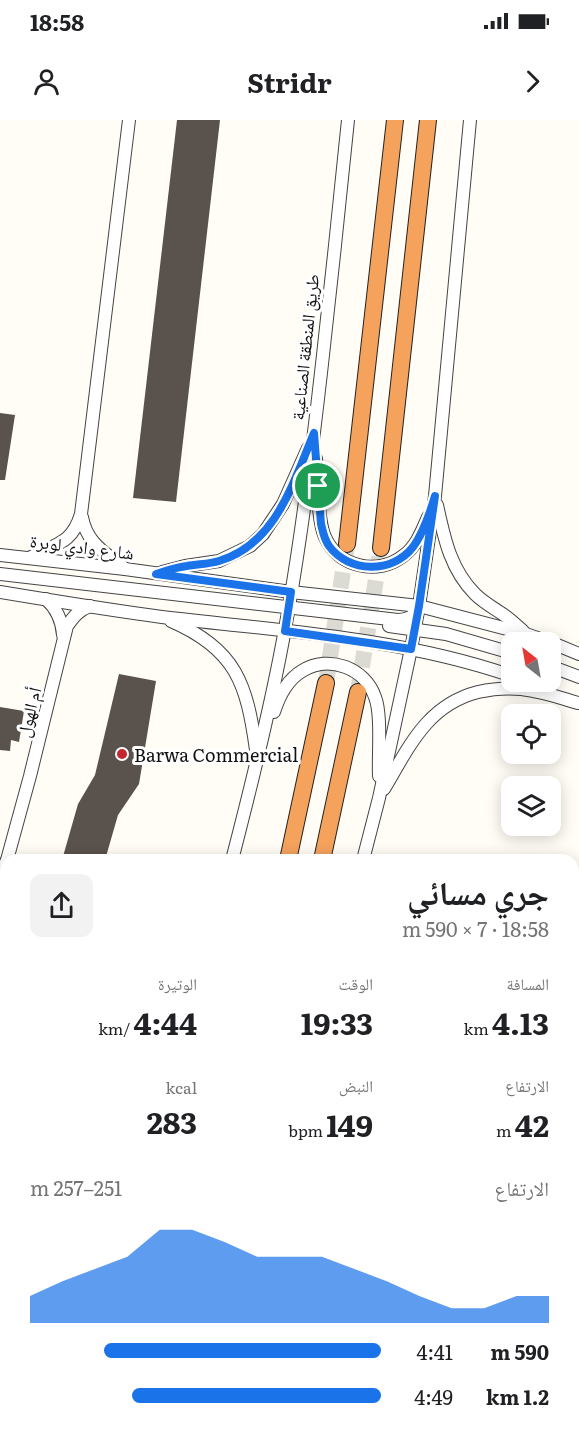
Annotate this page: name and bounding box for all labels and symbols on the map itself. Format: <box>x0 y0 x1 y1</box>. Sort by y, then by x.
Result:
street label: طريق المنطقة الصناعية <box>283 273 325 421</box>
pin <box>292 460 343 511</box>
street label: شارع وادي لوبرة <box>28 526 136 568</box>
north arrow <box>501 632 561 692</box>
street label: أم الهول <box>9 684 47 740</box>
place label: Barwa Commercial <box>134 741 298 768</box>
marker: Barwa Commercial <box>115 747 129 761</box>

